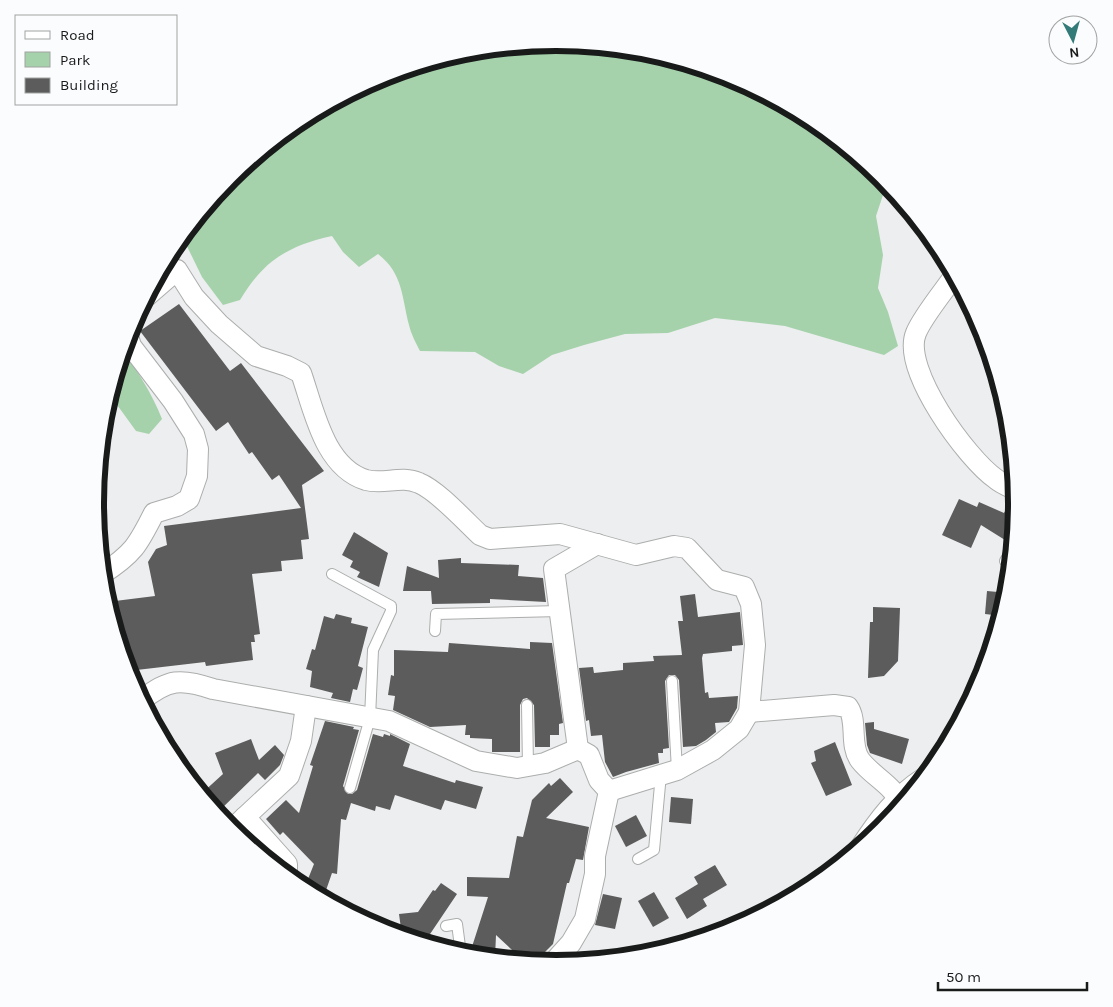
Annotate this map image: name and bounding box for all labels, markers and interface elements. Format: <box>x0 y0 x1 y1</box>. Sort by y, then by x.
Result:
legend <box>15 15 178 105</box>
north arrow <box>1048 15 1098 65</box>
text: Road <box>60 26 95 44</box>
text: N <box>1068 43 1080 61</box>
text: Park <box>60 51 90 69</box>
text: Building <box>60 76 118 94</box>
scale bar <box>938 960 1087 992</box>
text: 50 m <box>946 968 981 986</box>

